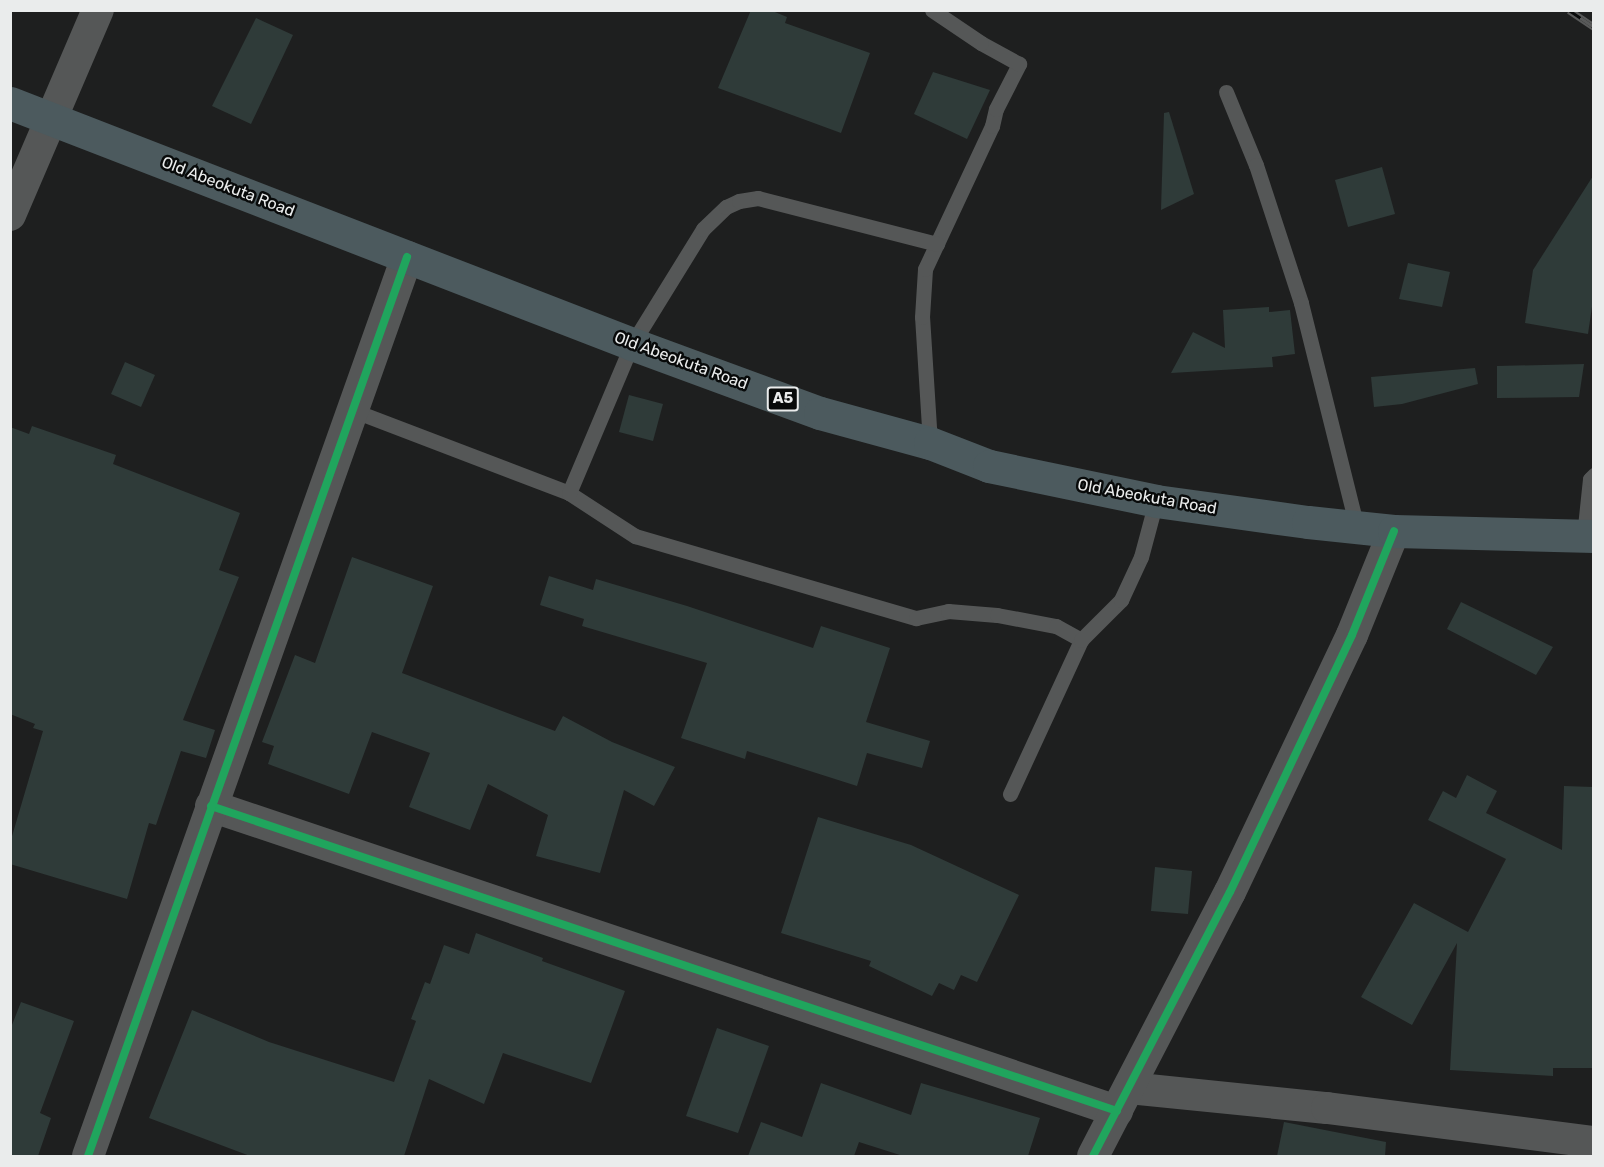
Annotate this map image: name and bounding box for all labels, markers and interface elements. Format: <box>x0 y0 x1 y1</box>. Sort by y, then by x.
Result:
street label: Old Abeokuta Road <box>159 153 297 221</box>
street label: Old Abeokuta Road <box>611 328 751 394</box>
road number: A5 <box>766 387 800 411</box>
street label: Old Abeokuta Road <box>1076 475 1218 519</box>

